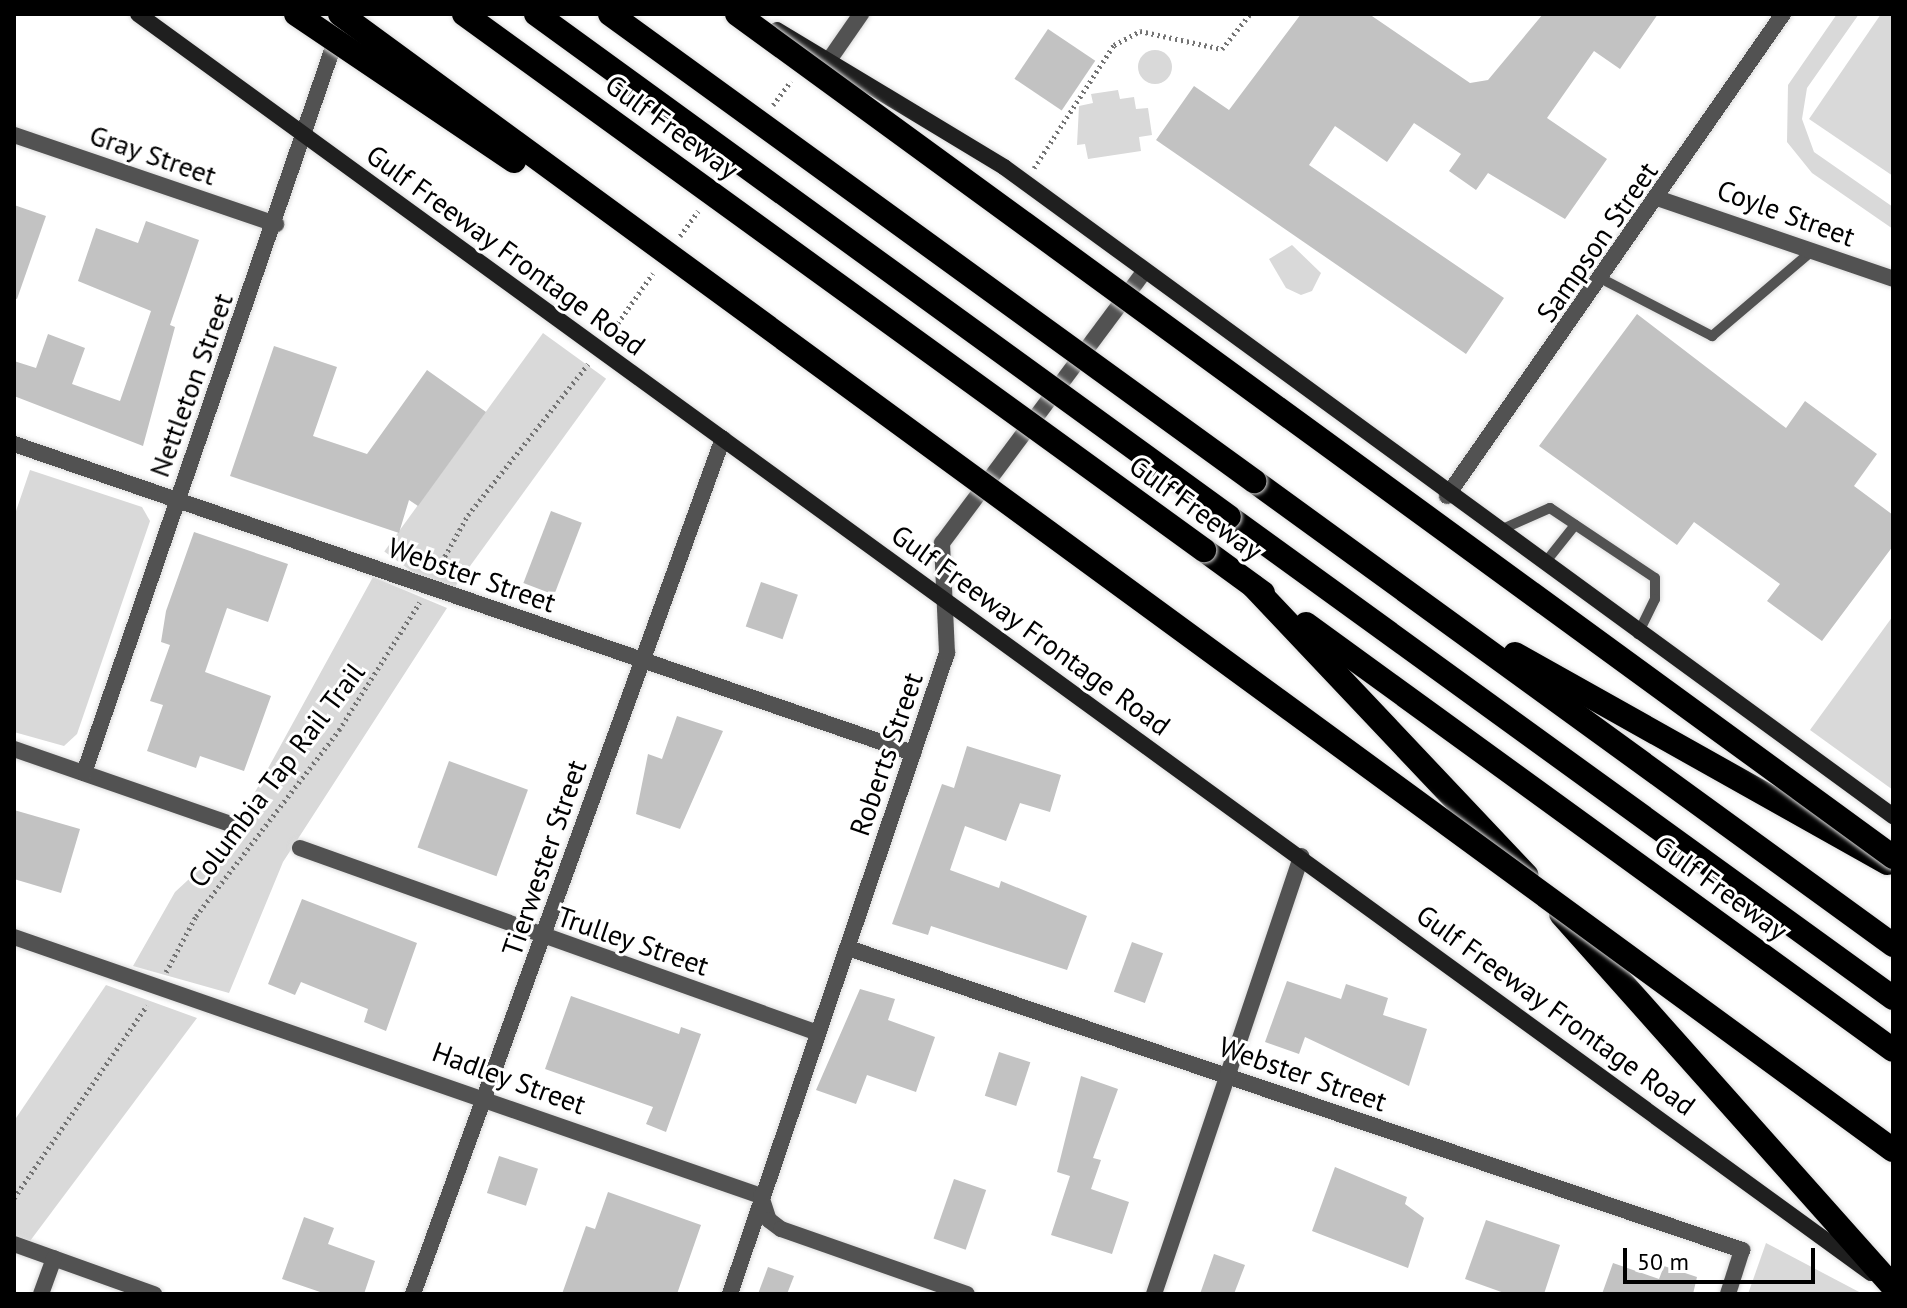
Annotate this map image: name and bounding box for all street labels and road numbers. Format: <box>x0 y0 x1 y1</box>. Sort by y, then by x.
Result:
street label: Gulf Freeway <box>599 68 745 186</box>
street label: Gray Street <box>85 118 221 192</box>
street label: Gulf Freeway Frontage Road <box>360 137 652 363</box>
street label: Sampson Street <box>1529 155 1665 329</box>
street label: Coyle Street <box>1713 173 1859 253</box>
street label: Nettleton Street <box>142 289 240 481</box>
street label: Gulf Freeway <box>1123 449 1269 567</box>
street label: Gulf Freeway Frontage Road <box>885 517 1177 743</box>
street label: Webster Street <box>384 531 560 619</box>
street label: Columbia Tap Rail Trail <box>180 655 372 895</box>
street label: Roberts Street <box>842 668 930 840</box>
street label: Tierwester Street <box>495 756 593 960</box>
street label: Gulf Freeway <box>1648 829 1794 947</box>
street label: Gulf Freeway Frontage Road <box>1410 897 1702 1123</box>
street label: Trulley Street <box>552 899 714 983</box>
street label: Webster Street <box>1215 1030 1391 1118</box>
street label: Hadley Street <box>427 1035 591 1121</box>

